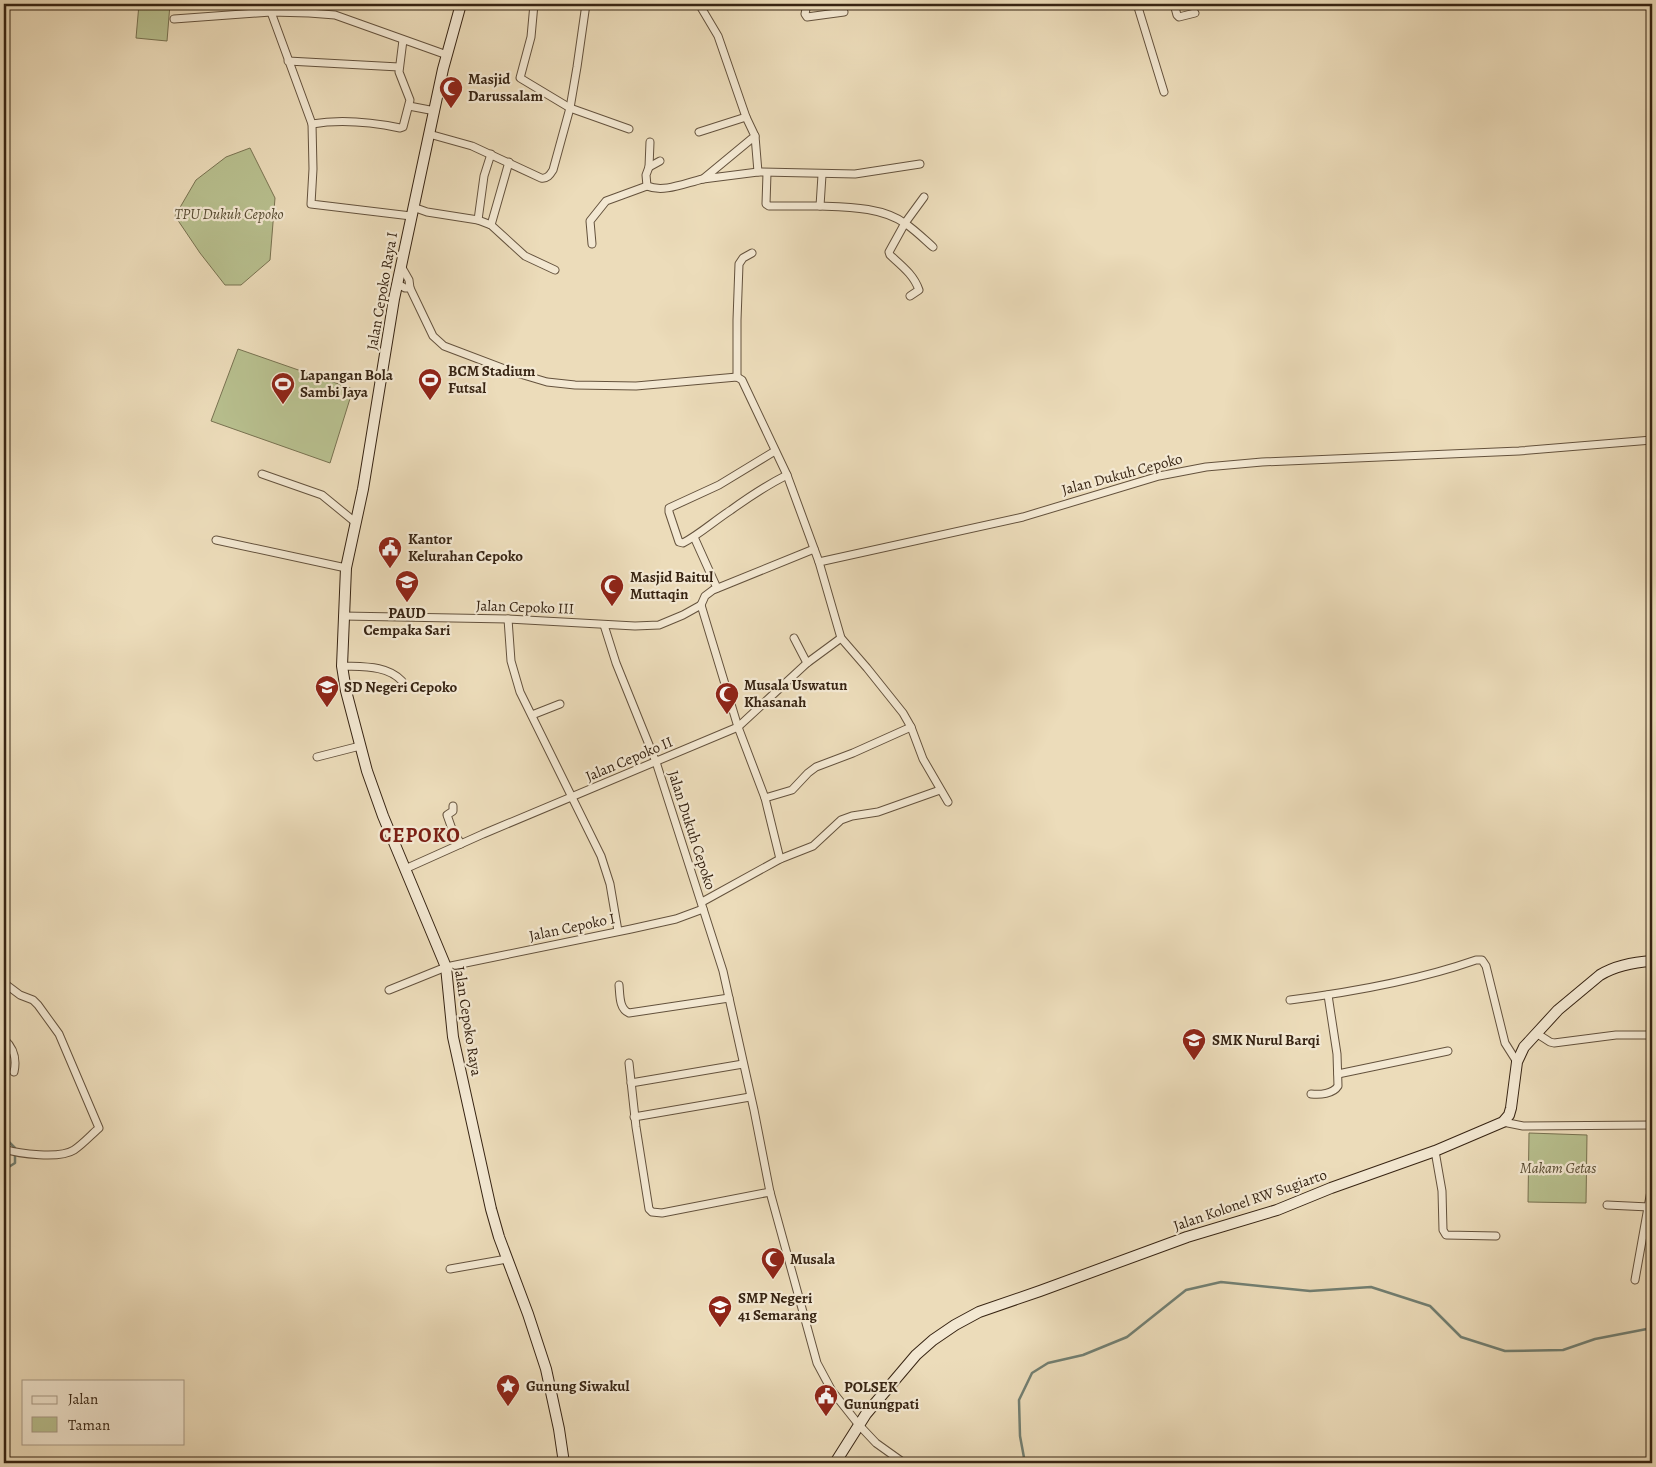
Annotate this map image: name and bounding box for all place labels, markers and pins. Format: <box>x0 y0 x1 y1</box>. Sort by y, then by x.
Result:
place label: Masjid Darussalam <box>468 69 544 106</box>
mosque icon: Masjid Darussalam <box>438 75 464 109</box>
place label: BCM Stadium Futsal <box>448 361 536 398</box>
place label: Lapangan Bola Sambi Jaya <box>300 365 394 402</box>
sports icon: BCM Stadium Futsal <box>417 367 443 401</box>
sports icon: Lapangan Bola Sambi Jaya <box>270 371 296 405</box>
place label: Kantor Kelurahan Cepoko <box>408 529 523 566</box>
public building icon: Kantor Kelurahan Cepoko <box>377 535 403 569</box>
place label: Masjid Baitul Muttaqin <box>630 567 713 604</box>
school or university icon: PAUD Cempaka Sari <box>394 569 420 603</box>
mosque icon: Masjid Baitul Muttaqin <box>599 573 625 607</box>
place label: PAUD Cempaka Sari <box>364 603 451 640</box>
school or university icon: SD Negeri Cepoko <box>314 674 340 708</box>
place label: Musala Uswatun Khasanah <box>744 675 848 712</box>
place label: SD Negeri Cepoko <box>344 677 457 697</box>
mosque icon: Musala Uswatun Khasanah <box>714 681 740 715</box>
school or university icon: SMK Nurul Barqi <box>1181 1027 1207 1061</box>
place label: SMK Nurul Barqi <box>1212 1030 1320 1050</box>
mosque icon: Musala <box>760 1246 786 1280</box>
place label: Musala <box>790 1249 836 1269</box>
place label: SMP Negeri 41 Semarang <box>738 1288 817 1325</box>
school or university icon: SMP Negeri 41 Semarang <box>707 1294 733 1328</box>
place icon: Gunung Siwakul <box>495 1373 521 1407</box>
place label: Gunung Siwakul <box>526 1376 629 1396</box>
place label: POLSEK Gunungpati <box>844 1377 920 1414</box>
public building icon: POLSEK Gunungpati <box>813 1383 839 1417</box>

